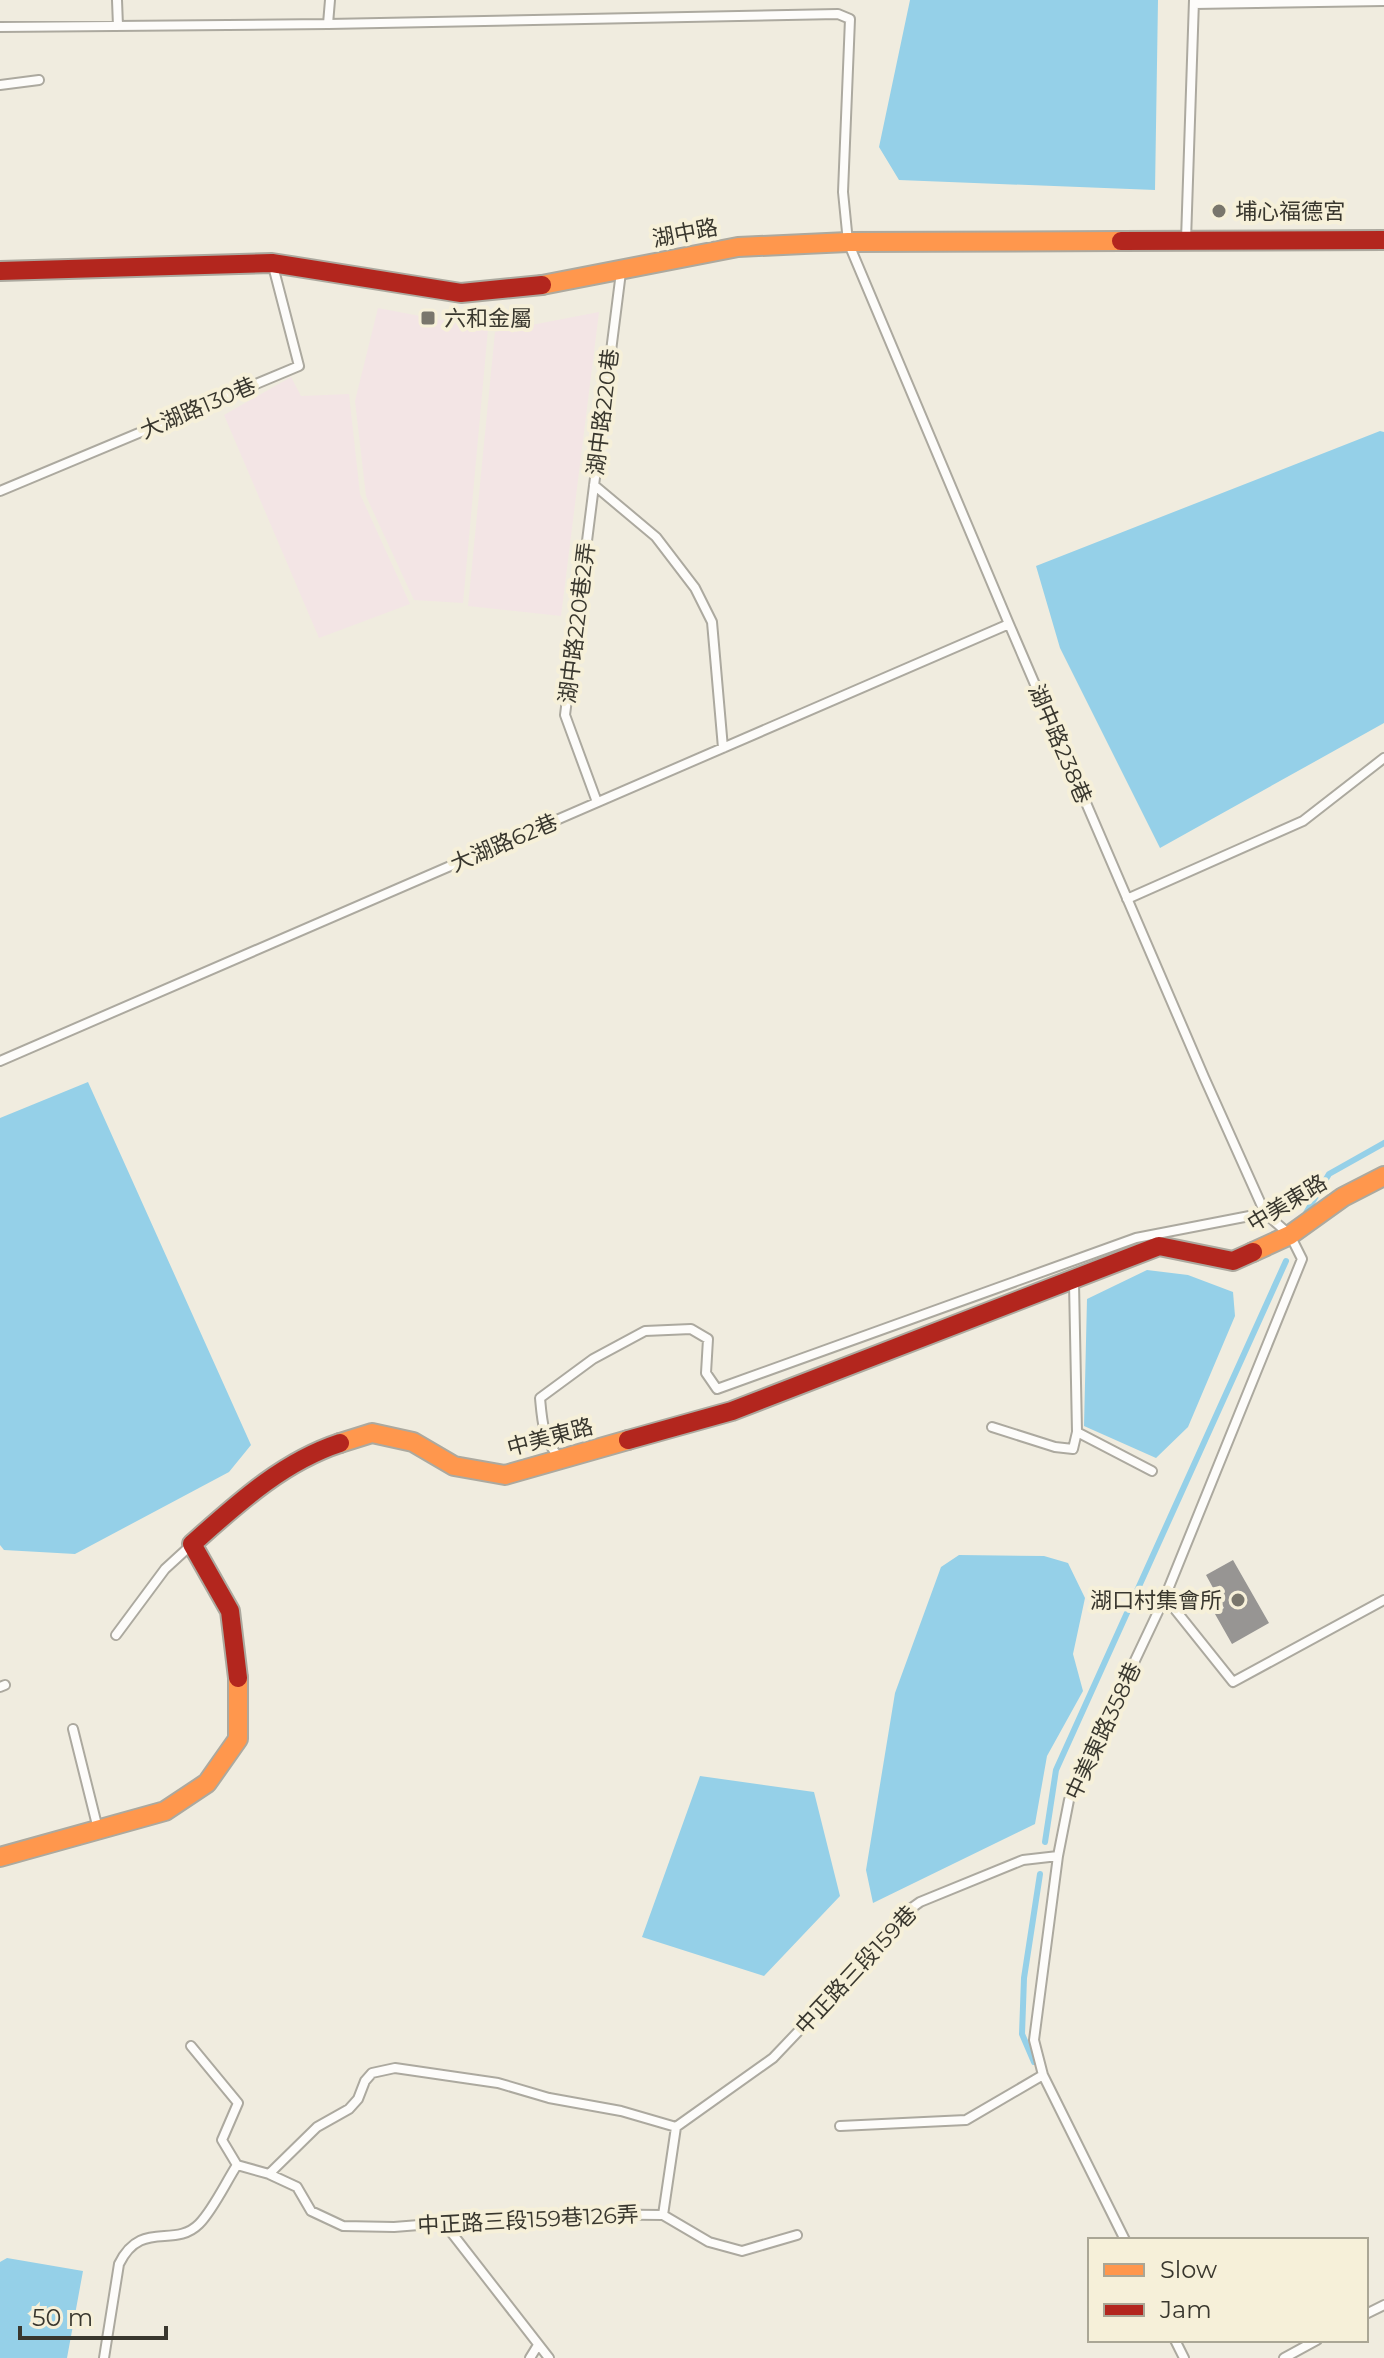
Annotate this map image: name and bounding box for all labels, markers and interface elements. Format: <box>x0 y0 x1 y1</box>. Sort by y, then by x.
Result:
place label: 埔心福德宮 <box>1235 198 1345 225</box>
marker: 埔心福德宮 <box>1210 202 1228 220</box>
street label: 湖中路 <box>650 213 720 253</box>
place label: 六和金屬 <box>444 305 532 332</box>
marker: 六和金屬 <box>419 309 437 327</box>
street label: 湖中路220巷 <box>582 347 624 477</box>
street label: 大湖路130巷 <box>136 372 260 444</box>
street label: 湖中路220巷2弄 <box>554 541 600 705</box>
street label: 湖中路238巷 <box>1023 680 1097 808</box>
street label: 大湖路62巷 <box>446 808 562 878</box>
street label: 中美東路 <box>1242 1169 1332 1237</box>
street label: 中美東路 <box>504 1413 596 1461</box>
place label: 湖口村集會所 <box>1090 1587 1222 1614</box>
marker: 湖口村集會所 <box>1229 1591 1247 1609</box>
street label: 中美東路358巷 <box>1059 1658 1147 1804</box>
street label: 中正路三段159巷 <box>790 1900 922 2040</box>
street label: 中正路三段159巷126弄 <box>417 2201 639 2239</box>
legend <box>1088 2238 1368 2342</box>
text: Slow <box>1160 2255 1217 2284</box>
scale bar <box>20 2290 166 2340</box>
text: Jam <box>1159 2295 1212 2324</box>
text: 50 m <box>32 2303 93 2332</box>

